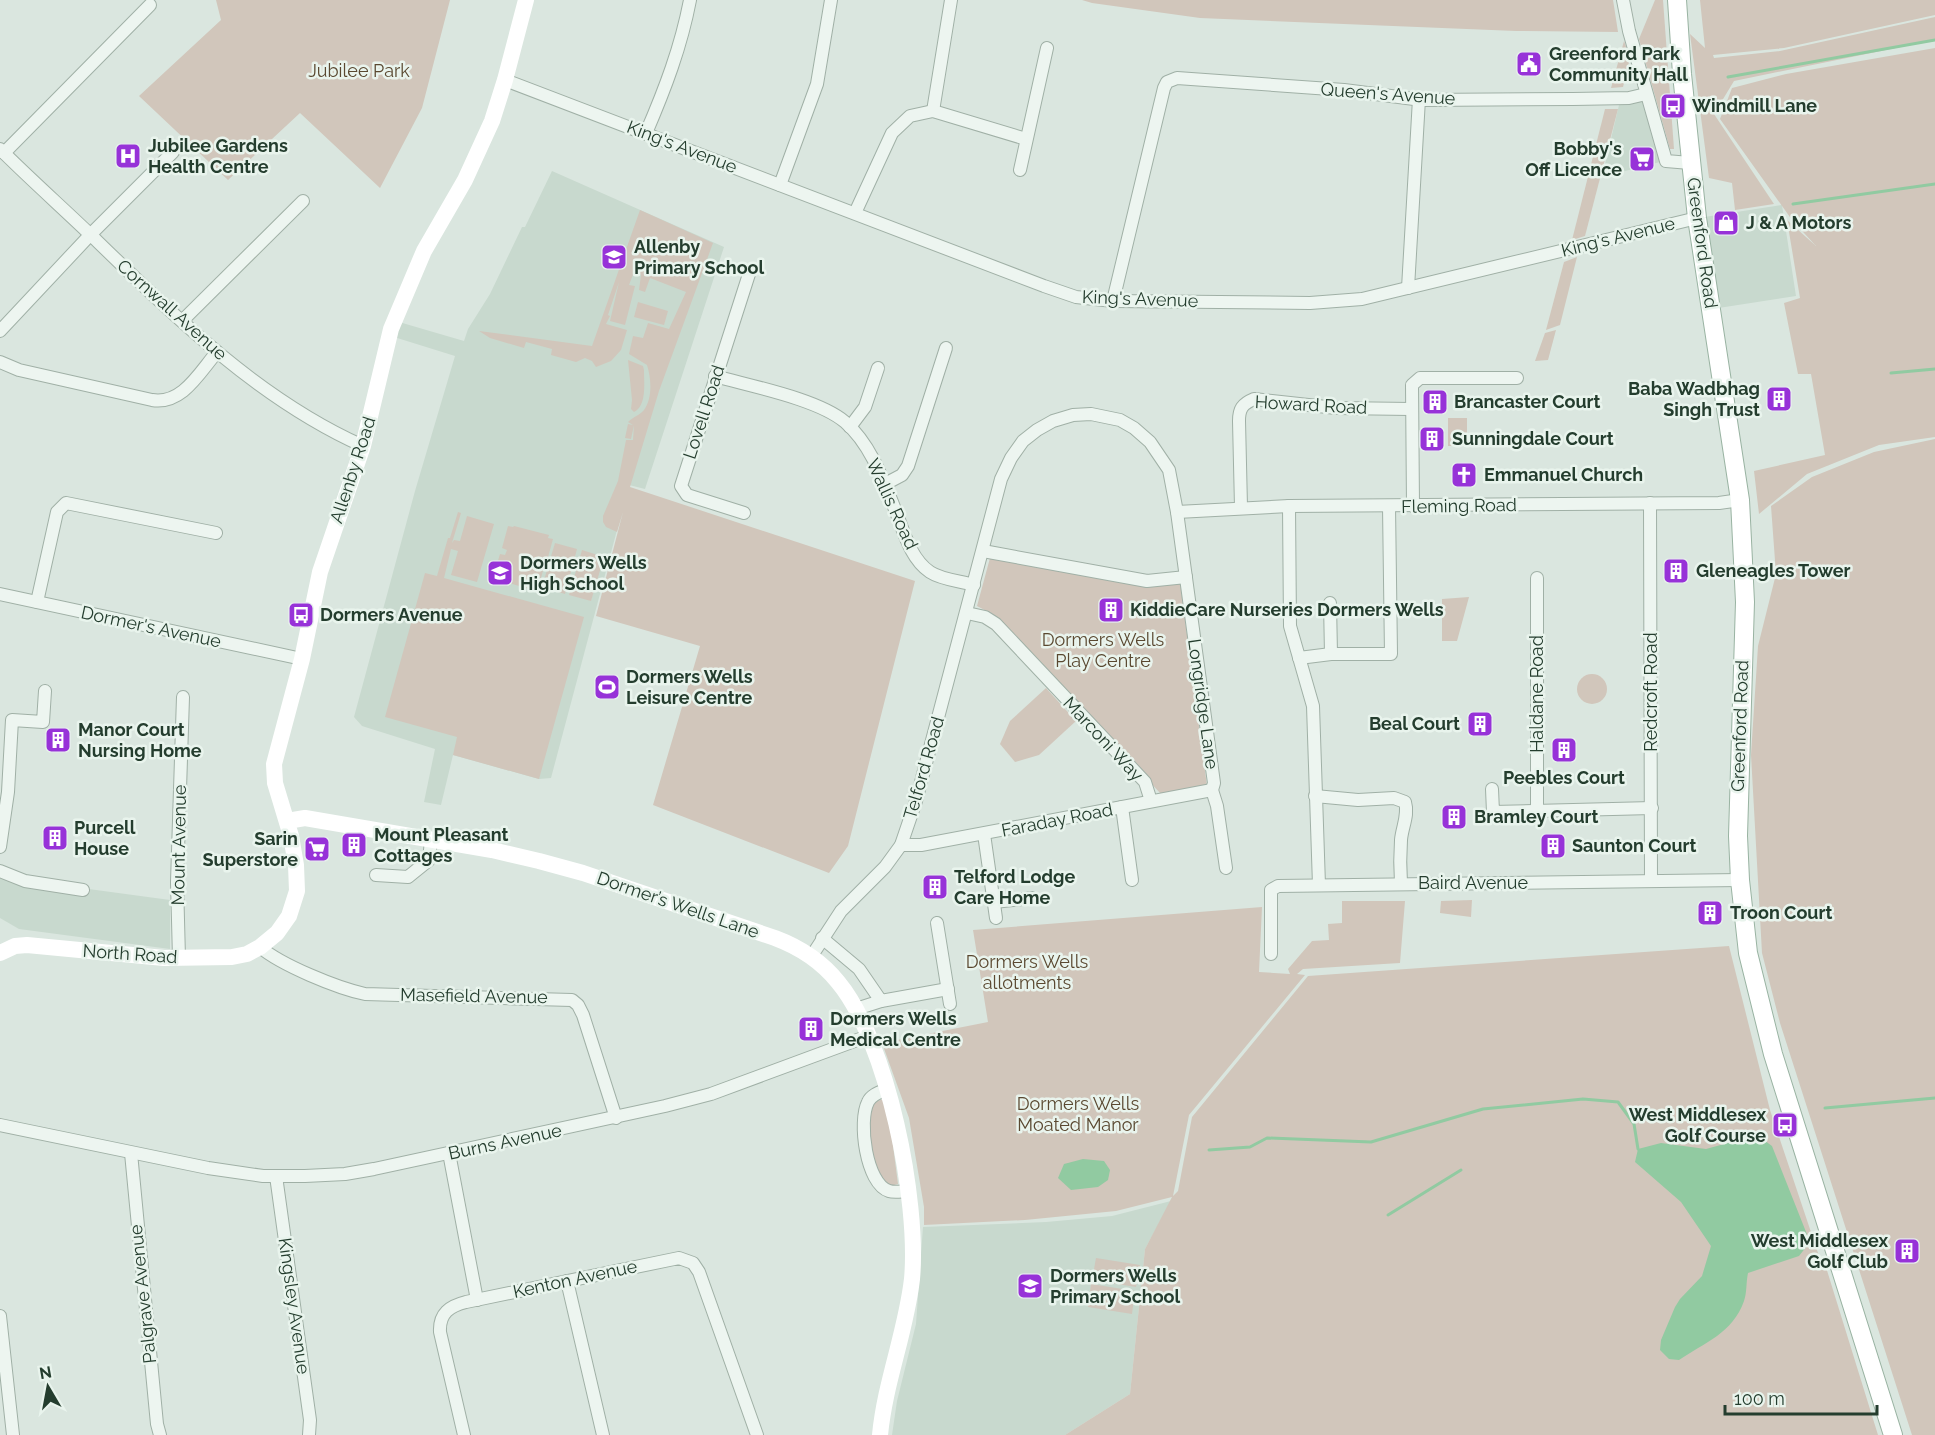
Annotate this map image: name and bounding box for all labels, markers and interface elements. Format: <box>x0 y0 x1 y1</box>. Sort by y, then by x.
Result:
place label: Greenford Park Community Hall <box>1549 43 1688 85</box>
public building icon: Greenford Park Community Hall <box>1514 49 1544 79</box>
park label: Jubilee Park <box>308 60 410 81</box>
street label: Queen's Avenue <box>1320 78 1456 109</box>
bus stop icon: Windmill Lane <box>1658 91 1688 121</box>
place label: Windmill Lane <box>1692 95 1817 116</box>
street label: King's Avenue <box>624 116 741 177</box>
place label: Jubilee Gardens Health Centre <box>148 135 288 177</box>
place label: Bobby's Off Licence <box>1525 138 1622 180</box>
hospital icon: Jubilee Gardens Health Centre <box>113 141 143 171</box>
supermarket icon: Bobby's Off Licence <box>1627 144 1657 174</box>
street label: Greenford Road <box>1683 176 1722 310</box>
shop icon: J & A Motors <box>1711 208 1741 238</box>
street label: King's Avenue <box>1559 212 1677 261</box>
place label: J & A Motors <box>1746 212 1851 233</box>
place label: Allenby Primary School <box>634 236 764 278</box>
school or university icon: Allenby Primary School <box>599 242 629 272</box>
street label: Cornwall Avenue <box>113 255 232 365</box>
street label: King's Avenue <box>1081 286 1199 311</box>
street label: Lovell Road <box>678 362 729 461</box>
place label: Baba Wadbhag Singh Trust <box>1628 378 1760 420</box>
building icon: Baba Wadbhag Singh Trust <box>1764 384 1794 414</box>
building icon: Brancaster Court <box>1420 387 1450 417</box>
street label: Howard Road <box>1254 391 1368 418</box>
place label: Brancaster Court <box>1454 391 1600 412</box>
street label: Allenby Road <box>325 414 380 526</box>
building icon: Sunningdale Court <box>1417 424 1447 454</box>
place label: Sunningdale Court <box>1452 428 1614 449</box>
street label: Wallis Road <box>862 455 923 553</box>
church icon: Emmanuel Church <box>1449 460 1479 490</box>
place label: Emmanuel Church <box>1484 464 1643 485</box>
street label: Fleming Road <box>1401 494 1517 517</box>
place label: Dormers Wells High School <box>520 552 647 594</box>
building icon: Gleneagles Tower <box>1661 556 1691 586</box>
school or university icon: Dormers Wells High School <box>485 558 515 588</box>
place label: Gleneagles Tower <box>1696 560 1851 581</box>
building icon: KiddieCare Nurseries Dormers Wells <box>1096 595 1126 625</box>
place label: KiddieCare Nurseries Dormers Wells <box>1130 599 1444 620</box>
bus stop icon: Dormers Avenue <box>286 600 316 630</box>
street label: Dormer's Avenue <box>79 601 223 652</box>
place label: Dormers Avenue <box>320 604 463 625</box>
park label: Dormers Wells Play Centre <box>1042 629 1165 671</box>
street label: Redcroft Road <box>1640 632 1661 752</box>
street label: Haldane Road <box>1526 635 1547 753</box>
street label: Longridge Lane <box>1184 637 1223 771</box>
street label: Greenford Road <box>1727 660 1752 792</box>
place label: Dormers Wells Leisure Centre <box>626 666 753 708</box>
sports icon: Dormers Wells Leisure Centre <box>592 672 622 702</box>
street label: Marconi Way <box>1059 692 1148 785</box>
building icon: Beal Court <box>1465 709 1495 739</box>
place label: Beal Court <box>1369 713 1460 734</box>
street label: Telford Road <box>899 714 948 822</box>
place label: Manor Court Nursing Home <box>78 719 202 761</box>
building icon: Manor Court Nursing Home <box>43 725 73 755</box>
building icon: Peebles Court <box>1549 735 1579 765</box>
place label: Peebles Court <box>1503 767 1625 788</box>
street label: Mount Avenue <box>167 784 190 906</box>
street label: Faraday Road <box>999 798 1114 841</box>
building icon: Bramley Court <box>1439 802 1469 832</box>
place label: Bramley Court <box>1474 806 1599 827</box>
place label: Purcell House <box>74 817 136 859</box>
building icon: Purcell House <box>40 823 70 853</box>
place label: Mount Pleasant Cottages <box>374 824 509 866</box>
place label: Sarin Superstore <box>203 828 298 870</box>
building icon: Mount Pleasant Cottages <box>339 830 369 860</box>
building icon: Saunton Court <box>1538 831 1568 861</box>
supermarket icon: Sarin Superstore <box>302 834 332 864</box>
place label: Saunton Court <box>1572 835 1696 856</box>
place label: Telford Lodge Care Home <box>954 866 1075 908</box>
street label: Dormer’s Wells Lane <box>594 867 763 942</box>
building icon: Telford Lodge Care Home <box>920 872 950 902</box>
street label: Baird Avenue <box>1418 872 1529 893</box>
building icon: Troon Court <box>1695 898 1725 928</box>
place label: Troon Court <box>1730 902 1832 923</box>
street label: North Road <box>82 940 178 967</box>
park label: Dormers Wells allotments <box>966 951 1089 993</box>
street label: Masefield Avenue <box>400 984 548 1007</box>
place label: Dormers Wells Medical Centre <box>830 1008 961 1050</box>
building icon: Dormers Wells Medical Centre <box>796 1014 826 1044</box>
park label: Dormers Wells Moated Manor <box>1017 1093 1140 1135</box>
place label: West Middlesex Golf Course <box>1629 1104 1766 1146</box>
bus stop icon: West Middlesex Golf Course <box>1770 1110 1800 1140</box>
street label: Burns Avenue <box>446 1119 564 1164</box>
street label: Palgrave Avenue <box>125 1223 160 1365</box>
place label: West Middlesex Golf Club <box>1751 1230 1888 1272</box>
street label: Kingsley Avenue <box>275 1236 315 1376</box>
building icon: West Middlesex Golf Club <box>1892 1236 1922 1266</box>
street label: Kenton Avenue <box>511 1255 639 1302</box>
place label: Dormers Wells Primary School <box>1050 1265 1180 1307</box>
school or university icon: Dormers Wells Primary School <box>1015 1271 1045 1301</box>
north arrow <box>18 1357 78 1417</box>
text: N <box>38 1362 53 1383</box>
scale bar <box>1725 1378 1876 1416</box>
text: 100 m <box>1734 1388 1785 1409</box>

